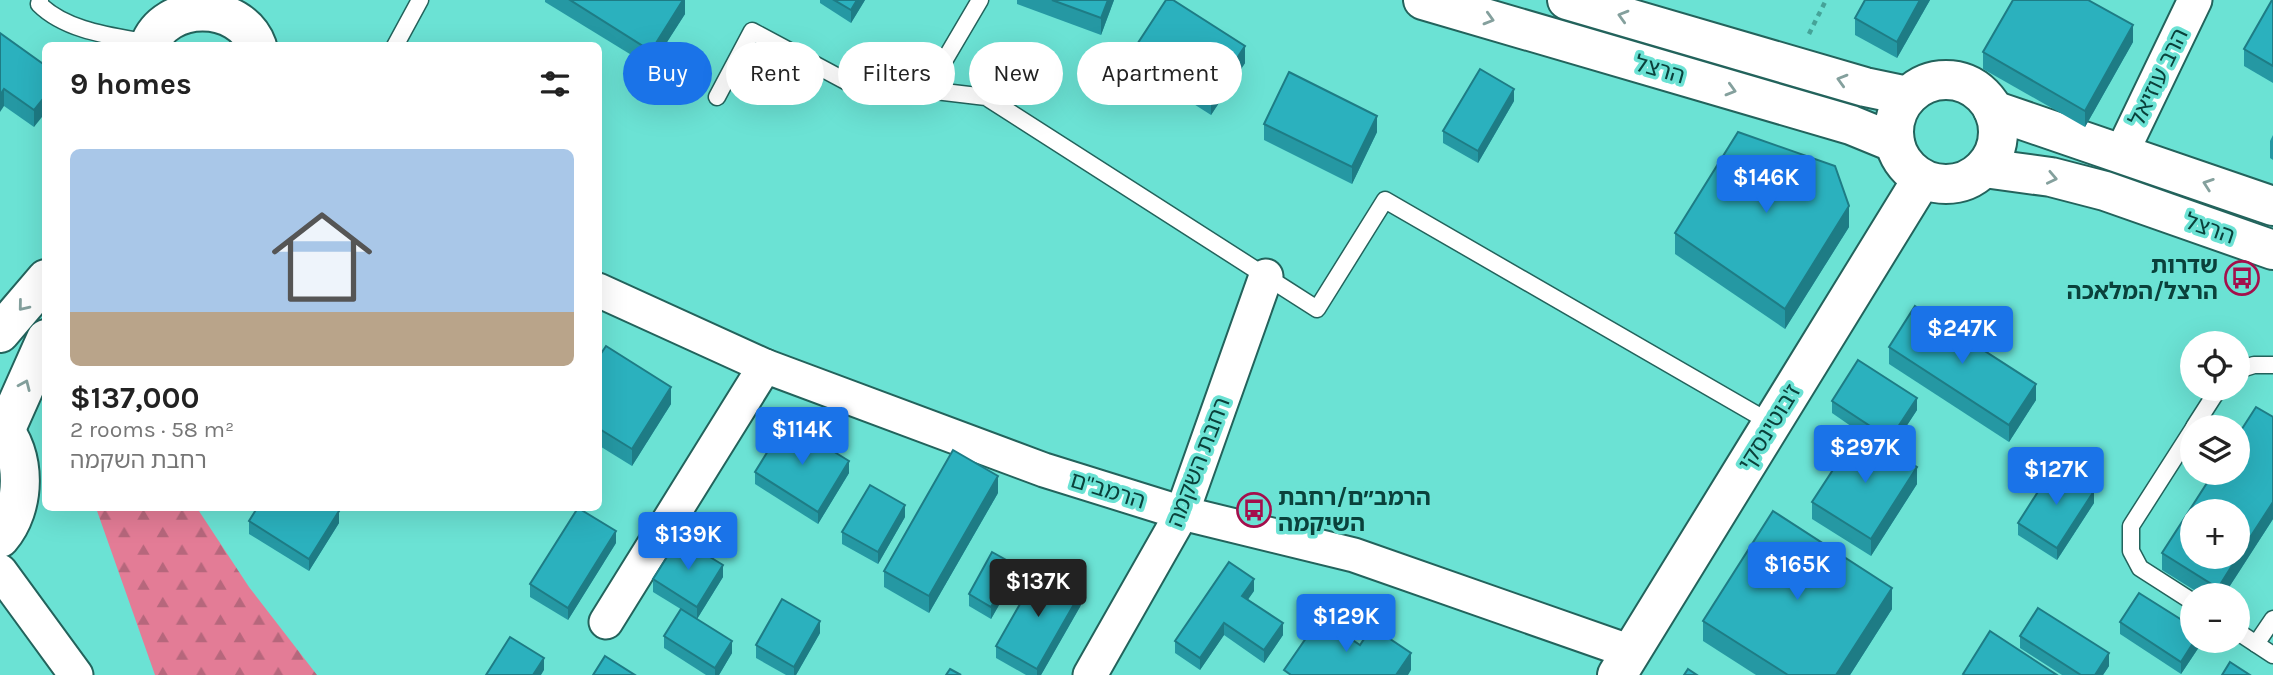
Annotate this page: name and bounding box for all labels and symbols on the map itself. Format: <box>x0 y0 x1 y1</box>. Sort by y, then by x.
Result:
one-way arrow <box>1617 10 1629 25</box>
one-way arrow <box>1483 11 1495 26</box>
street label: הרב עוזיאל <box>2123 24 2194 131</box>
street label: הרצל <box>1632 49 1688 90</box>
one-way arrow <box>1836 74 1848 89</box>
one-way arrow <box>1724 81 1736 96</box>
pin: $146K <box>1717 156 1815 215</box>
one-way arrow <box>2046 170 2058 185</box>
one-way arrow <box>2203 178 2215 192</box>
street label: הרצל <box>2181 207 2238 250</box>
place label: שדרות הרצל/המלאכה <box>2067 252 2218 305</box>
bus stop icon: שדרות הרצל/המלאכה <box>2223 259 2261 297</box>
one-way arrow <box>19 298 31 311</box>
pin: $247K <box>1913 306 2011 366</box>
street label: ז'בוטינסקי <box>1732 379 1806 475</box>
one-way arrow <box>17 380 31 392</box>
street label: רחבת השקמה <box>1161 393 1236 531</box>
pin: $114K <box>753 407 851 467</box>
pin: $297K <box>1816 426 1914 485</box>
pin: $127K <box>2007 448 2105 507</box>
street label: הרמב"ם <box>1067 466 1149 515</box>
place label: הרמב״ם/רחבת השיקמה <box>1278 484 1431 537</box>
bus stop icon: הרמב״ם/רחבת השיקמה <box>1235 491 1273 529</box>
pin: $139K <box>639 512 737 572</box>
pin: $165K <box>1748 542 1846 602</box>
pin: $137K <box>989 560 1087 619</box>
pin: $129K <box>1297 594 1395 654</box>

